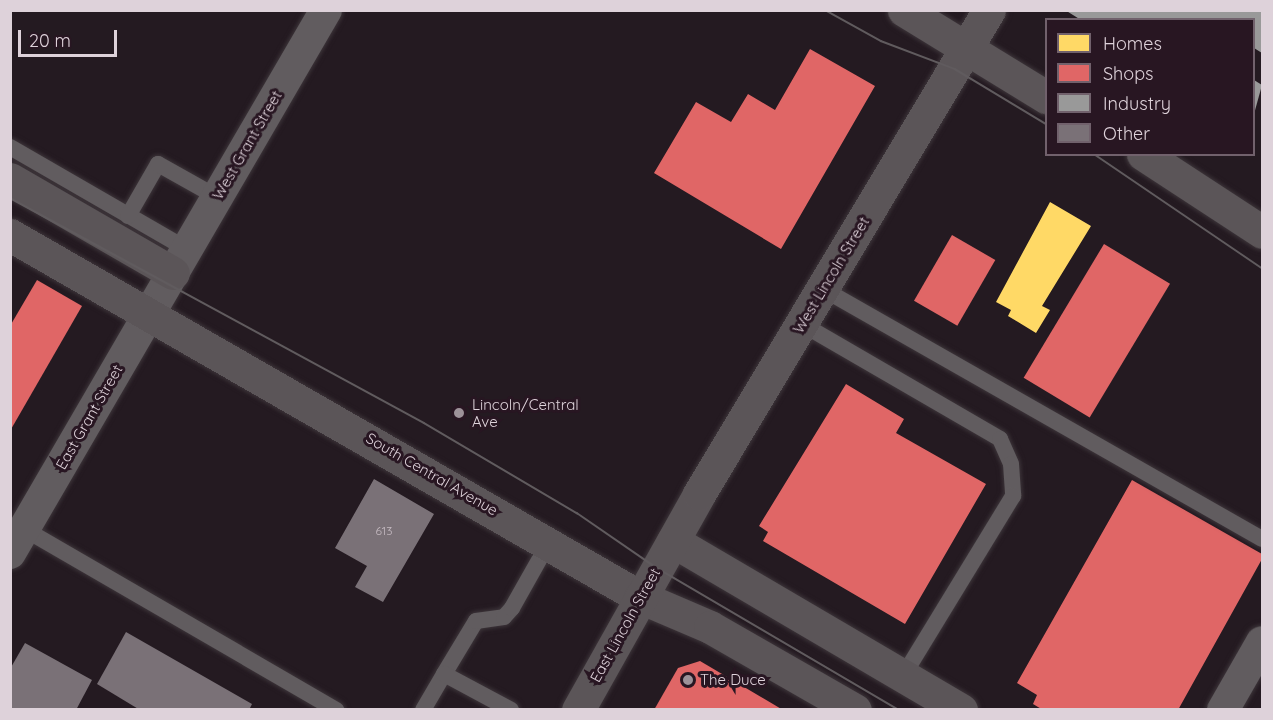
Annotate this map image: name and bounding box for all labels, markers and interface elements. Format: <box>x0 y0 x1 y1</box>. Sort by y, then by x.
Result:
scale bar <box>21 18 120 56</box>
legend <box>1045 18 1255 156</box>
text: 20 m <box>29 29 71 52</box>
text: Homes <box>1103 32 1162 55</box>
text: Shops <box>1103 62 1154 85</box>
street label: West Grant Street <box>208 87 286 203</box>
text: Industry <box>1103 92 1171 115</box>
text: Other <box>1103 122 1150 145</box>
street label: West Lincoln Street <box>789 213 873 337</box>
street label: East Grant Street <box>52 361 126 473</box>
place label: Lincoln/Central Ave <box>472 395 579 430</box>
marker: Lincoln/Central Ave <box>450 404 468 422</box>
street label: South Central Avenue <box>363 429 501 519</box>
house number: 613 <box>375 524 393 538</box>
street label: East Lincoln Street <box>586 565 664 685</box>
place label: The Duce <box>700 671 766 689</box>
marker: The Duce <box>681 673 695 687</box>

